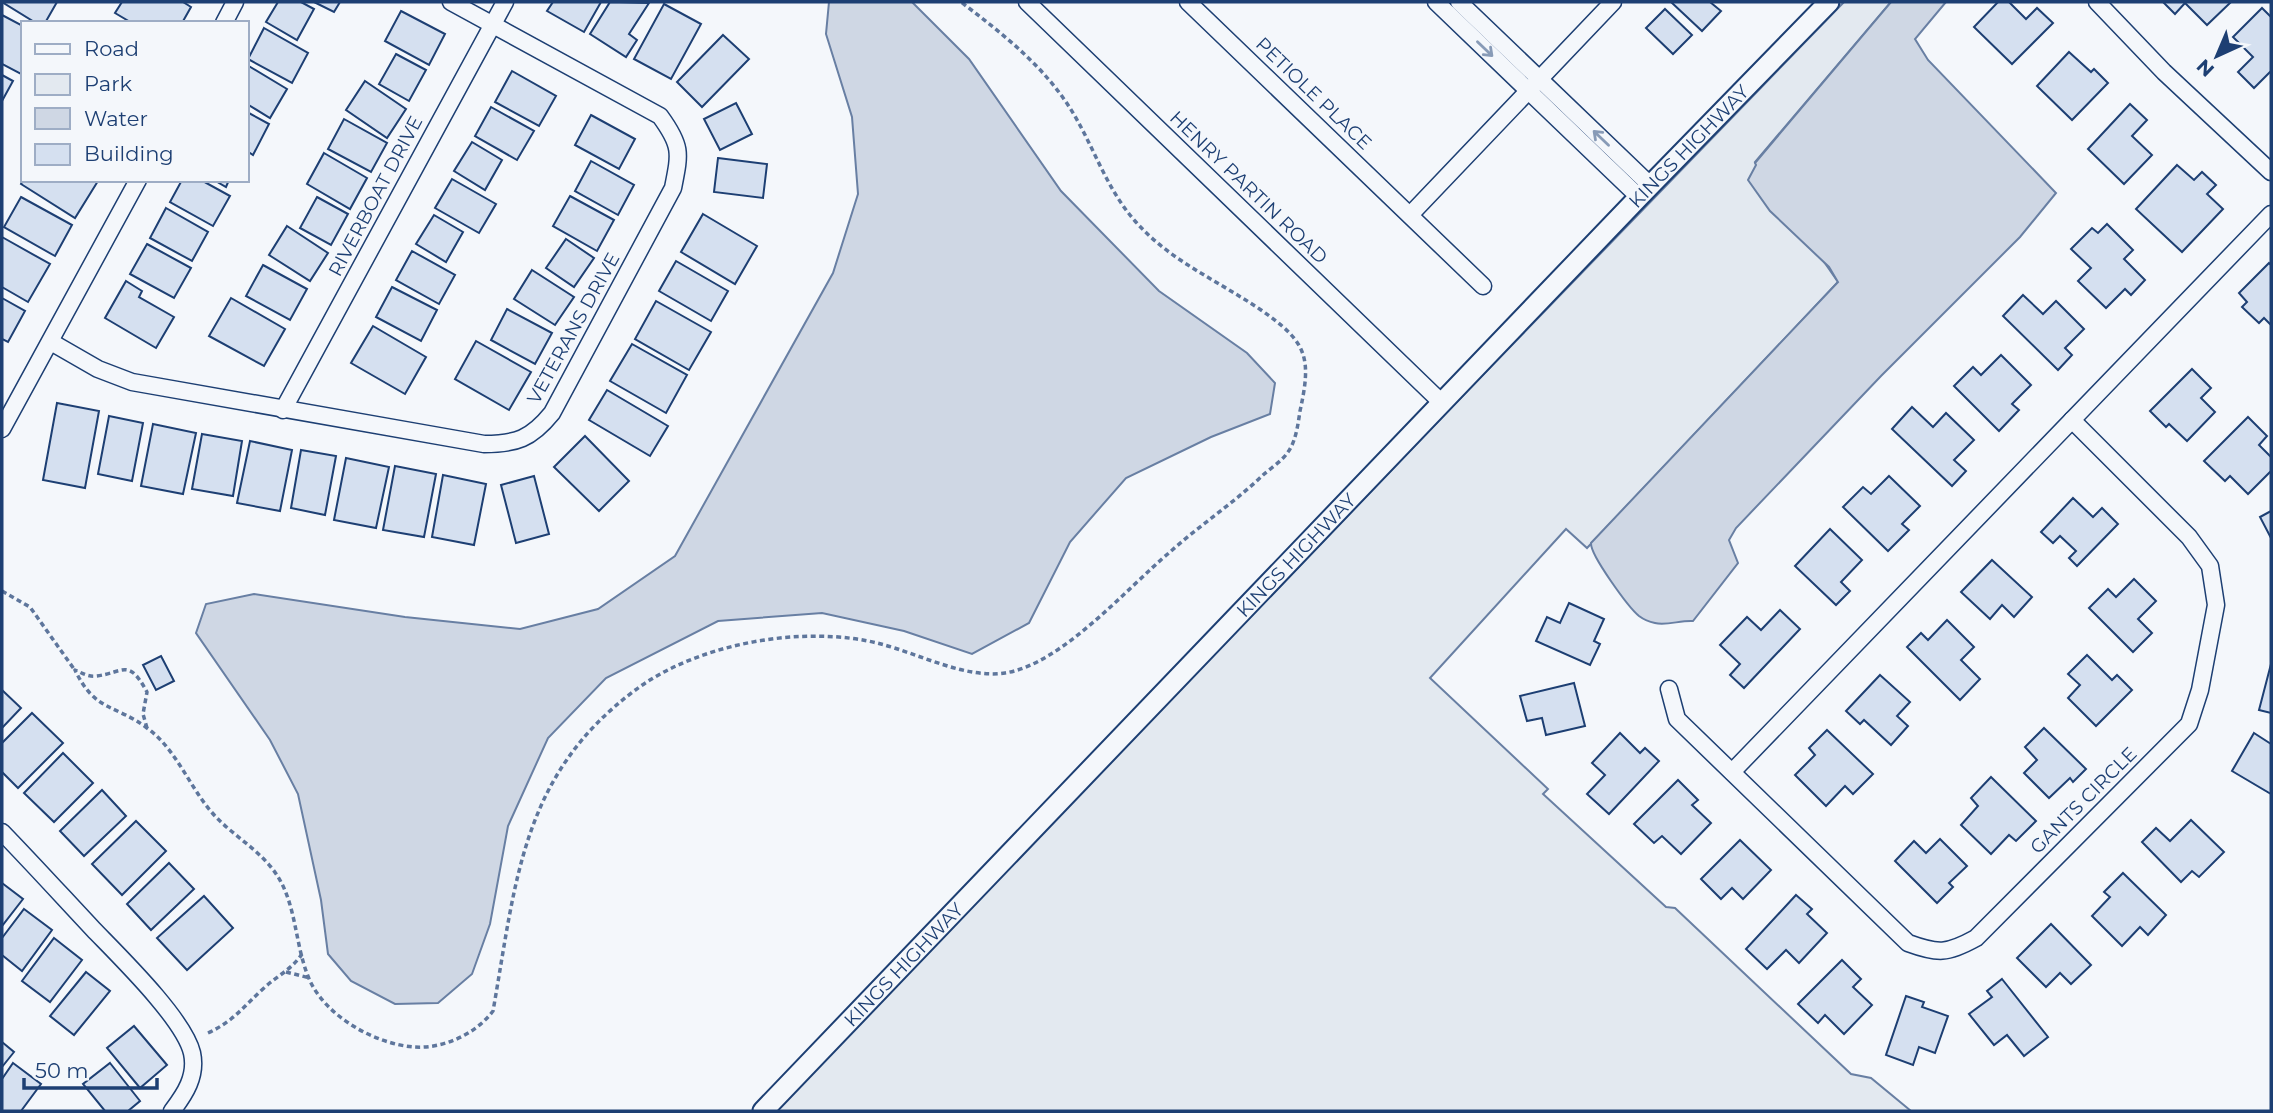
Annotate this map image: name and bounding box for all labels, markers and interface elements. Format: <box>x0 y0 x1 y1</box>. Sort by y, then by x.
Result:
legend <box>21 21 248 182</box>
north arrow <box>2182 21 2252 91</box>
street label: PETIOLE PLACE <box>1251 32 1376 154</box>
text: Road <box>84 36 139 61</box>
one-way arrow <box>1477 41 1494 58</box>
text: N <box>2192 54 2219 81</box>
text: Park <box>84 71 132 96</box>
street label: KINGS HIGHWAY <box>1624 80 1754 213</box>
text: Water <box>84 106 148 131</box>
street label: HENRY PARTIN ROAD <box>1165 106 1332 269</box>
street label: RIVERBOAT DRIVE <box>323 112 427 280</box>
one-way arrow <box>1592 130 1610 146</box>
text: Building <box>84 141 174 166</box>
street label: VETERANS DRIVE <box>522 249 625 408</box>
street label: KINGS HIGHWAY <box>1232 488 1361 622</box>
street label: GANTS CIRCLE <box>2025 742 2141 858</box>
street label: KINGS HIGHWAY <box>839 898 969 1031</box>
scale bar <box>24 1046 158 1090</box>
text: 50 m <box>35 1058 89 1083</box>

